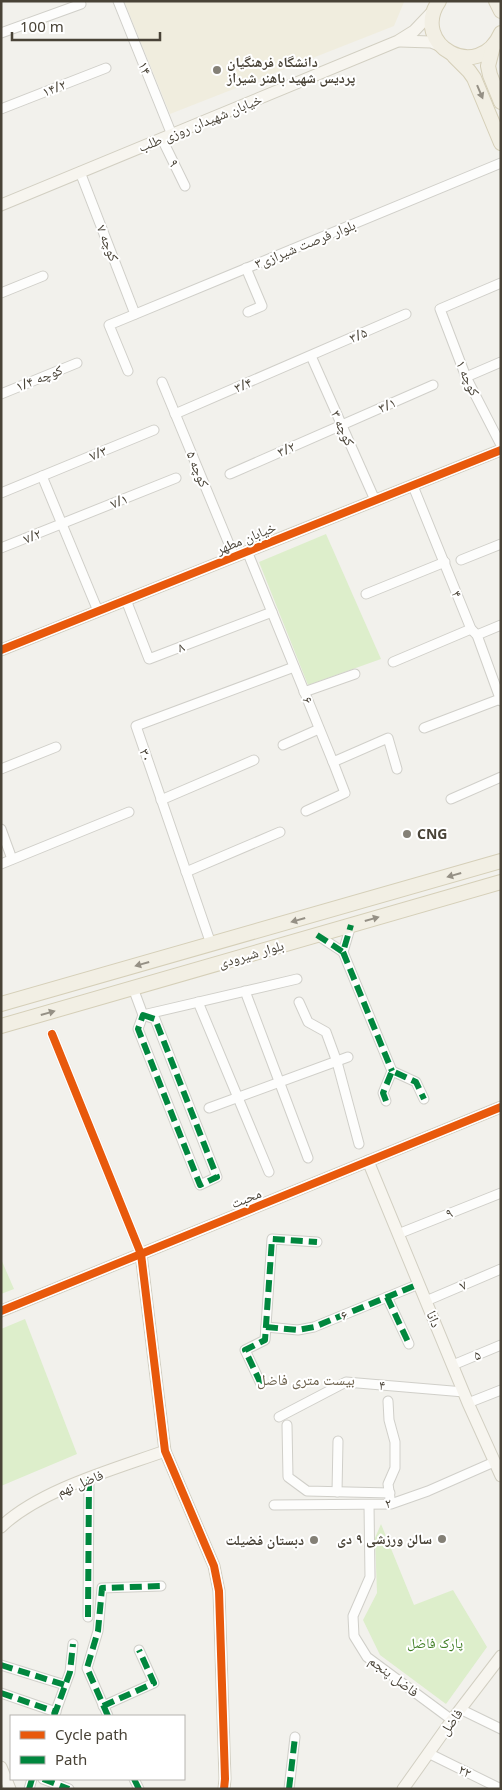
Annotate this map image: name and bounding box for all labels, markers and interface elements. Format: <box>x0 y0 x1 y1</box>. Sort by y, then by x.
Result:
scale bar <box>12 10 160 42</box>
text: 100 m <box>20 16 64 36</box>
place label: دانشگاه فرهنگیان پردیس شهید باهنر شیراز <box>226 52 355 87</box>
street label: ۱۴ <box>134 58 157 77</box>
marker: دانشگاه فرهنگیان پردیس شهید باهنر شیراز <box>211 64 223 76</box>
street label: ۱۴/۲ <box>39 74 68 101</box>
one-way arrow <box>476 85 484 99</box>
street label: خیابان شهیدان روزی طلب <box>135 89 265 156</box>
street label: ۹ <box>165 156 184 170</box>
street label: ۳بلوار فرصت شیرازی <box>251 215 358 272</box>
street label: کوچه ۷ <box>93 222 124 264</box>
street label: ۳/۵ <box>346 322 370 347</box>
street label: کوچه ۱ <box>452 357 485 399</box>
street label: کوچه ۱/۴ <box>13 359 65 396</box>
street label: ۳/۴ <box>231 372 255 397</box>
street label: ۳/۱ <box>375 392 399 417</box>
street label: کوچه ۳ <box>327 407 360 449</box>
street label: ۳/۲ <box>274 436 298 461</box>
street label: ۷/۳ <box>86 440 110 465</box>
street label: کوچه ۵ <box>183 448 214 490</box>
street label: ۷/۱ <box>107 488 131 513</box>
street label: خیابان مطهر <box>212 517 279 559</box>
street label: ۷/۲ <box>20 523 44 548</box>
street label: ۴ <box>447 587 467 600</box>
street label: ۸ <box>174 637 187 657</box>
street label: ۶ <box>298 693 318 706</box>
street label: ۳۰ <box>135 746 158 764</box>
place label: CNG <box>417 824 448 843</box>
marker: CNG <box>401 828 413 840</box>
one-way arrow <box>446 871 461 879</box>
one-way arrow <box>365 915 380 923</box>
one-way arrow <box>290 916 305 924</box>
street label: بلوار شیرودی <box>216 935 286 972</box>
one-way arrow <box>134 961 149 969</box>
one-way arrow <box>41 1008 56 1016</box>
street label: محبت <box>228 1183 264 1212</box>
street label: ۹ <box>442 1203 455 1223</box>
street label: ۷ <box>456 1275 469 1295</box>
street label: ۶ <box>337 1305 350 1325</box>
street label: دانا <box>422 1307 447 1330</box>
street label: ۵ <box>470 1345 483 1365</box>
district label: بیست متری فاضل <box>257 1369 355 1390</box>
street label: ۴ <box>378 1375 386 1394</box>
street label: فاضل نهم <box>54 1465 107 1501</box>
street label: ۲ <box>383 1493 393 1512</box>
place label: سالن ورزشی ۹ دی <box>337 1529 432 1548</box>
place label: دبستان فضیلت <box>225 1530 304 1549</box>
marker: سالن ورزشی ۹ دی <box>436 1533 448 1545</box>
marker: دبستان فضیلت <box>308 1534 320 1546</box>
park label: پارک فاضل <box>407 1633 463 1652</box>
street label: فاضل پنجم <box>365 1651 423 1701</box>
street label: فاضل <box>434 1704 467 1739</box>
legend <box>10 1715 185 1780</box>
text: Cycle path <box>55 1724 128 1744</box>
text: Path <box>55 1749 87 1769</box>
street label: ۲۲ <box>455 1759 475 1782</box>

